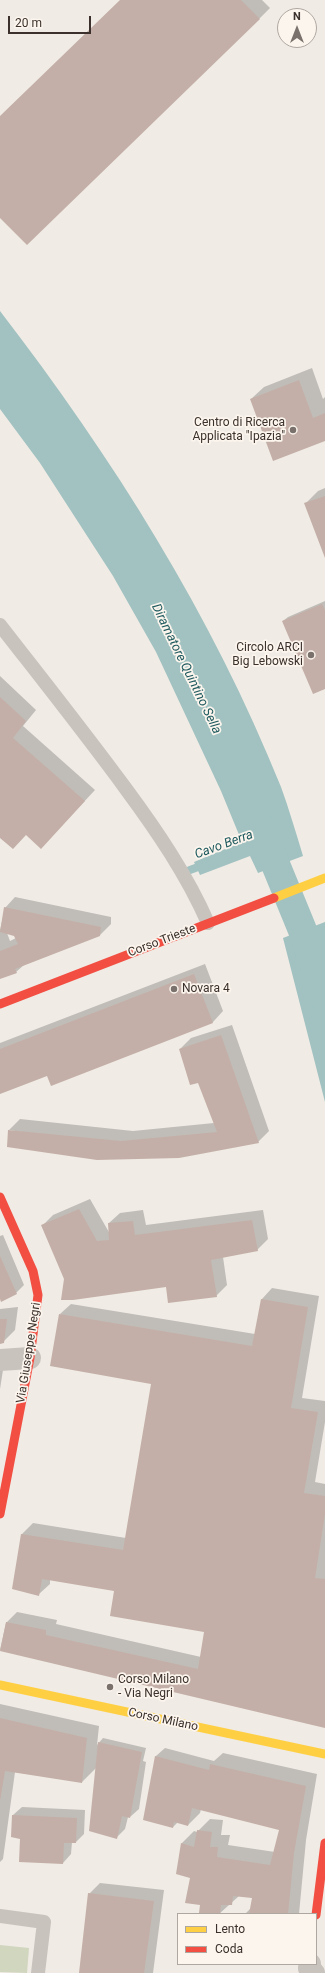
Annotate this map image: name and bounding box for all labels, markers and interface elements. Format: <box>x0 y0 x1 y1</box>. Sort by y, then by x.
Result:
scale bar <box>10 8 93 34</box>
north arrow <box>277 8 317 48</box>
text: N <box>293 10 301 23</box>
text: 20 m <box>15 16 42 30</box>
place label: Centro di Ricerca Applicata "Ipazia" <box>192 416 285 444</box>
marker: Centro di Ricerca Applicata "Ipazia" <box>288 425 298 435</box>
water label: Diramatore Quintino Sella <box>148 601 224 737</box>
place label: Circolo ARCI Big Lebowski <box>232 641 303 669</box>
marker: Circolo ARCI Big Lebowski <box>306 650 316 660</box>
water label: Cavo Berra <box>193 827 255 863</box>
street label: Corso Trieste <box>126 922 198 960</box>
place label: Novara 4 <box>182 982 230 996</box>
marker: Novara 4 <box>169 984 179 994</box>
street label: Via Giuseppe Negri <box>14 1302 44 1404</box>
place label: Corso Milano - Via Negri <box>118 1673 189 1701</box>
marker: Corso Milano - Via Negri <box>105 1682 115 1692</box>
street label: Corso Milano <box>127 1706 199 1734</box>
legend <box>177 1913 317 1965</box>
text: Lento <box>215 1922 245 1936</box>
text: Coda <box>215 1942 243 1956</box>

